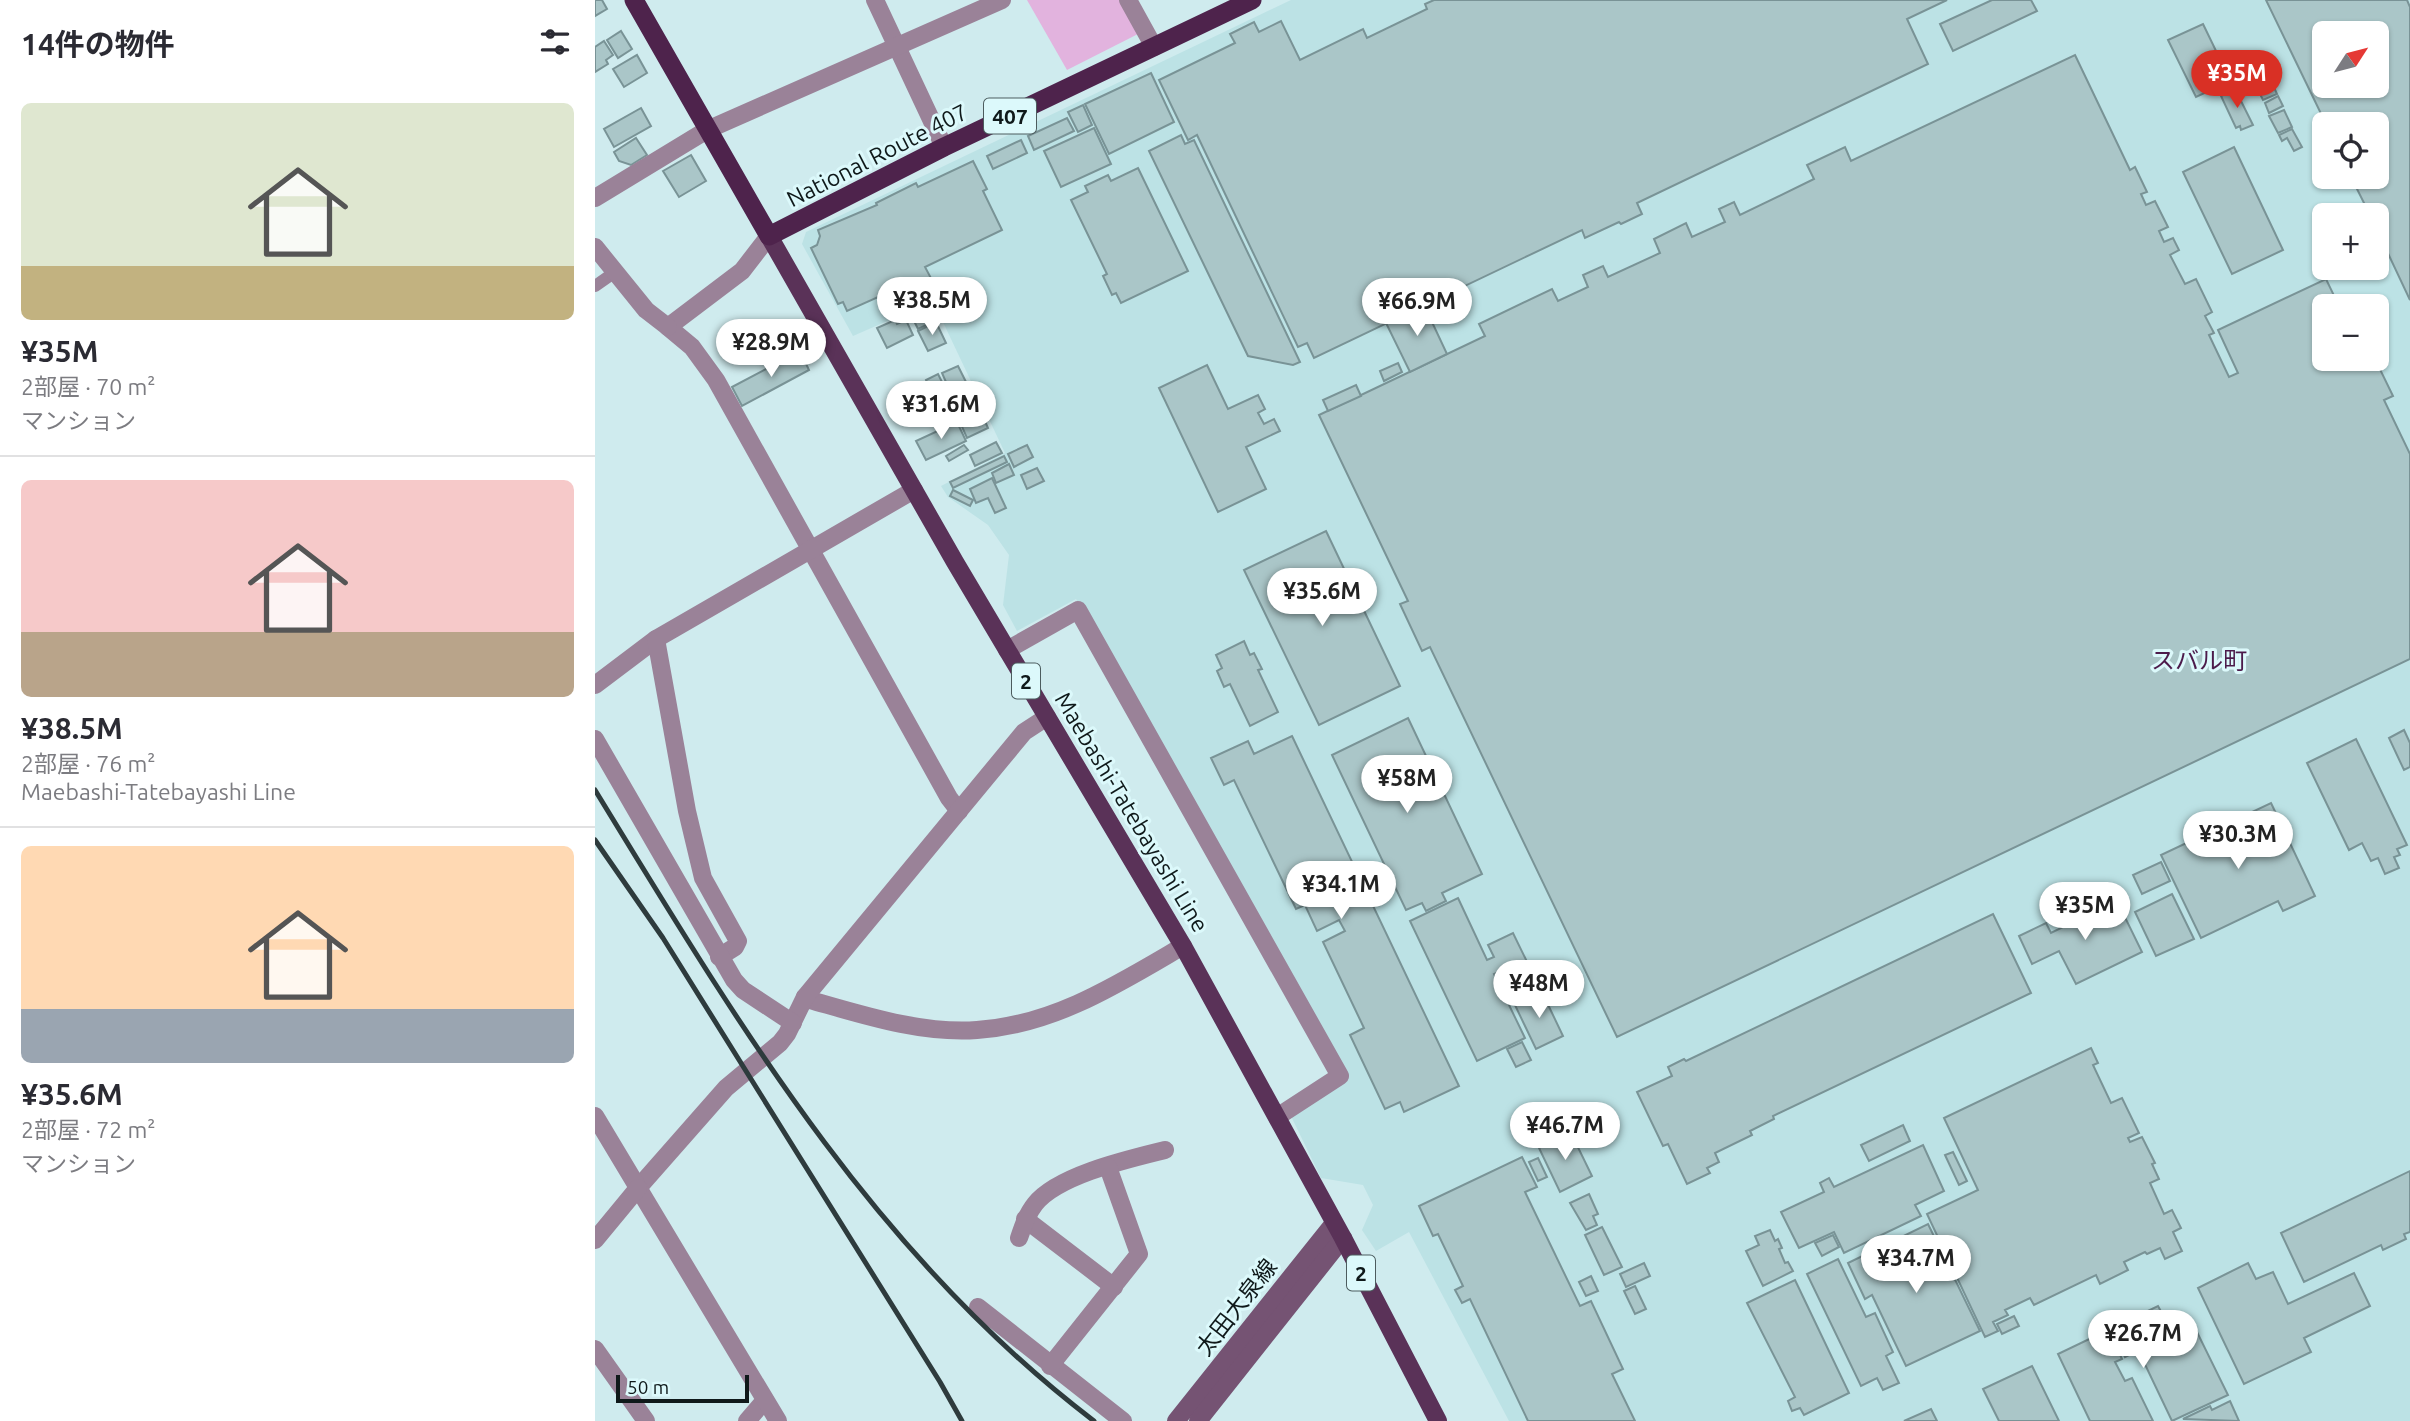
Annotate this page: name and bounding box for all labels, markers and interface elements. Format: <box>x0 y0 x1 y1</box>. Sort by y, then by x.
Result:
north arrow <box>2312 21 2389 98</box>
map controls <box>2312 21 2389 371</box>
icon: filters <box>536 23 574 61</box>
text: 14件の物件 <box>21 27 175 61</box>
pin: ¥35M <box>2196 50 2278 110</box>
text: ¥35M <box>2207 60 2267 85</box>
street label: National Route 407 <box>783 99 971 211</box>
road number: 407 <box>984 99 1036 134</box>
button: locate <box>2312 112 2389 189</box>
icon: home <box>235 149 361 275</box>
button: + <box>2312 203 2389 280</box>
pin: ¥38.5M <box>875 278 989 337</box>
pin: ¥66.9M <box>1360 278 1474 338</box>
text: ¥38.5M <box>893 287 971 312</box>
text: ¥66.9M <box>1378 288 1456 313</box>
button: − <box>2312 294 2389 371</box>
pin: ¥28.9M <box>714 320 828 379</box>
text: ¥28.9M <box>732 329 810 354</box>
text: ¥35M <box>21 334 98 368</box>
text: 2部屋 · 70 m² <box>21 374 155 399</box>
pin: ¥31.6M <box>884 382 998 441</box>
text: ¥31.6M <box>902 391 980 416</box>
text: マンション <box>21 408 136 433</box>
icon: home <box>235 525 361 651</box>
pin: ¥35.6M <box>1265 568 1379 628</box>
text: ¥35.6M <box>1283 578 1361 603</box>
district label: スバル町 <box>2151 647 2247 674</box>
road number: 2 <box>1012 664 1040 698</box>
street label: Maebashi-Tatebayashi Line <box>1051 688 1213 936</box>
text: ¥38.5M <box>21 711 123 745</box>
text: 2部屋 · 76 m² <box>21 751 155 776</box>
pin: ¥58M <box>1366 756 1448 815</box>
text: ¥58M <box>1377 765 1437 790</box>
text: Maebashi-Tatebayashi Line <box>21 779 296 804</box>
pin: ¥30.3M <box>2181 812 2295 871</box>
text: ¥30.3M <box>2199 821 2277 846</box>
pin: ¥34.1M <box>1284 862 1398 921</box>
text: ¥34.1M <box>1302 871 1380 896</box>
pin: ¥35M <box>2044 883 2126 942</box>
icon: home <box>235 892 361 1018</box>
text: ¥35M <box>2055 892 2115 917</box>
pin: ¥48M <box>1498 960 1580 1020</box>
text: ¥48M <box>1509 970 1569 995</box>
text: ¥35.6M <box>21 1077 123 1111</box>
pin: ¥46.7M <box>1508 1102 1622 1162</box>
text: ¥46.7M <box>1526 1112 1604 1137</box>
text: 2部屋 · 72 m² <box>21 1117 155 1142</box>
text: マンション <box>21 1151 136 1176</box>
pin: ¥34.7M <box>1859 1236 1973 1295</box>
text: ¥34.7M <box>1877 1245 1955 1270</box>
street label: 太田大泉線 <box>1191 1254 1281 1360</box>
road number: 2 <box>1347 1256 1375 1290</box>
pin: ¥26.7M <box>2086 1310 2200 1370</box>
text: ¥26.7M <box>2104 1320 2182 1345</box>
scale bar <box>616 1372 749 1404</box>
text: 50 m <box>627 1376 669 1398</box>

